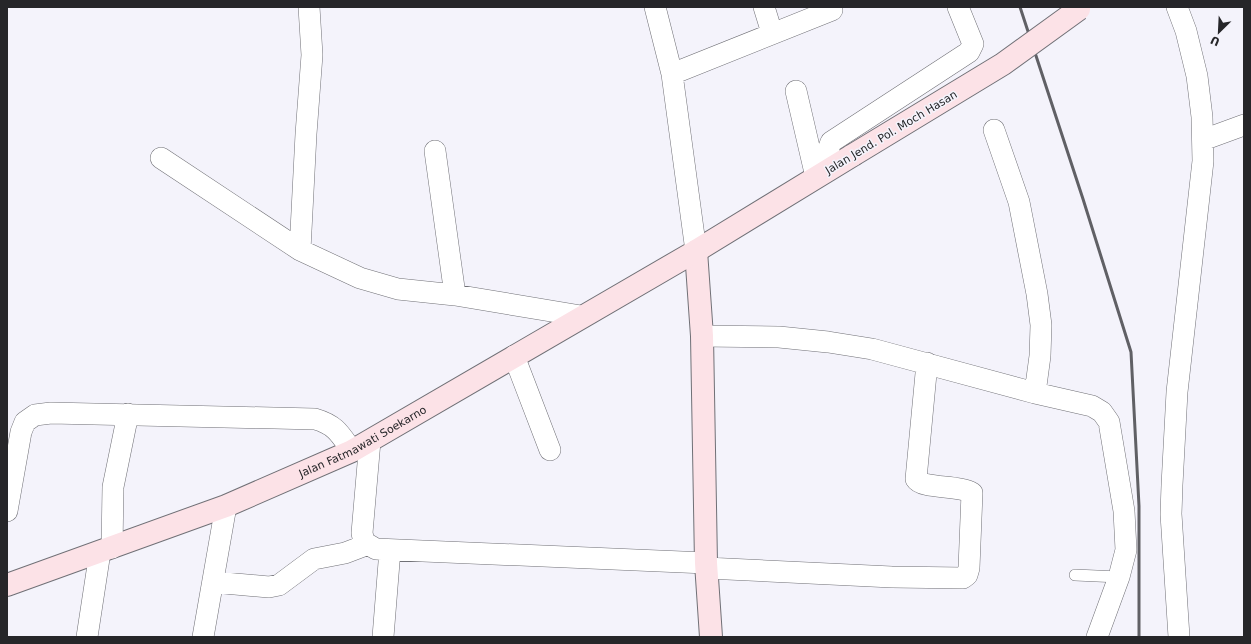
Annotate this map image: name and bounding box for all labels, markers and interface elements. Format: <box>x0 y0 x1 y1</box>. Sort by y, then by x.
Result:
north arrow <box>1199 12 1239 52</box>
text: U <box>1208 33 1222 48</box>
street label: Jalan Jend. Pol. Moch Hasan <box>822 88 960 178</box>
street label: Jalan Fatmawati Soekarno <box>296 403 429 481</box>

